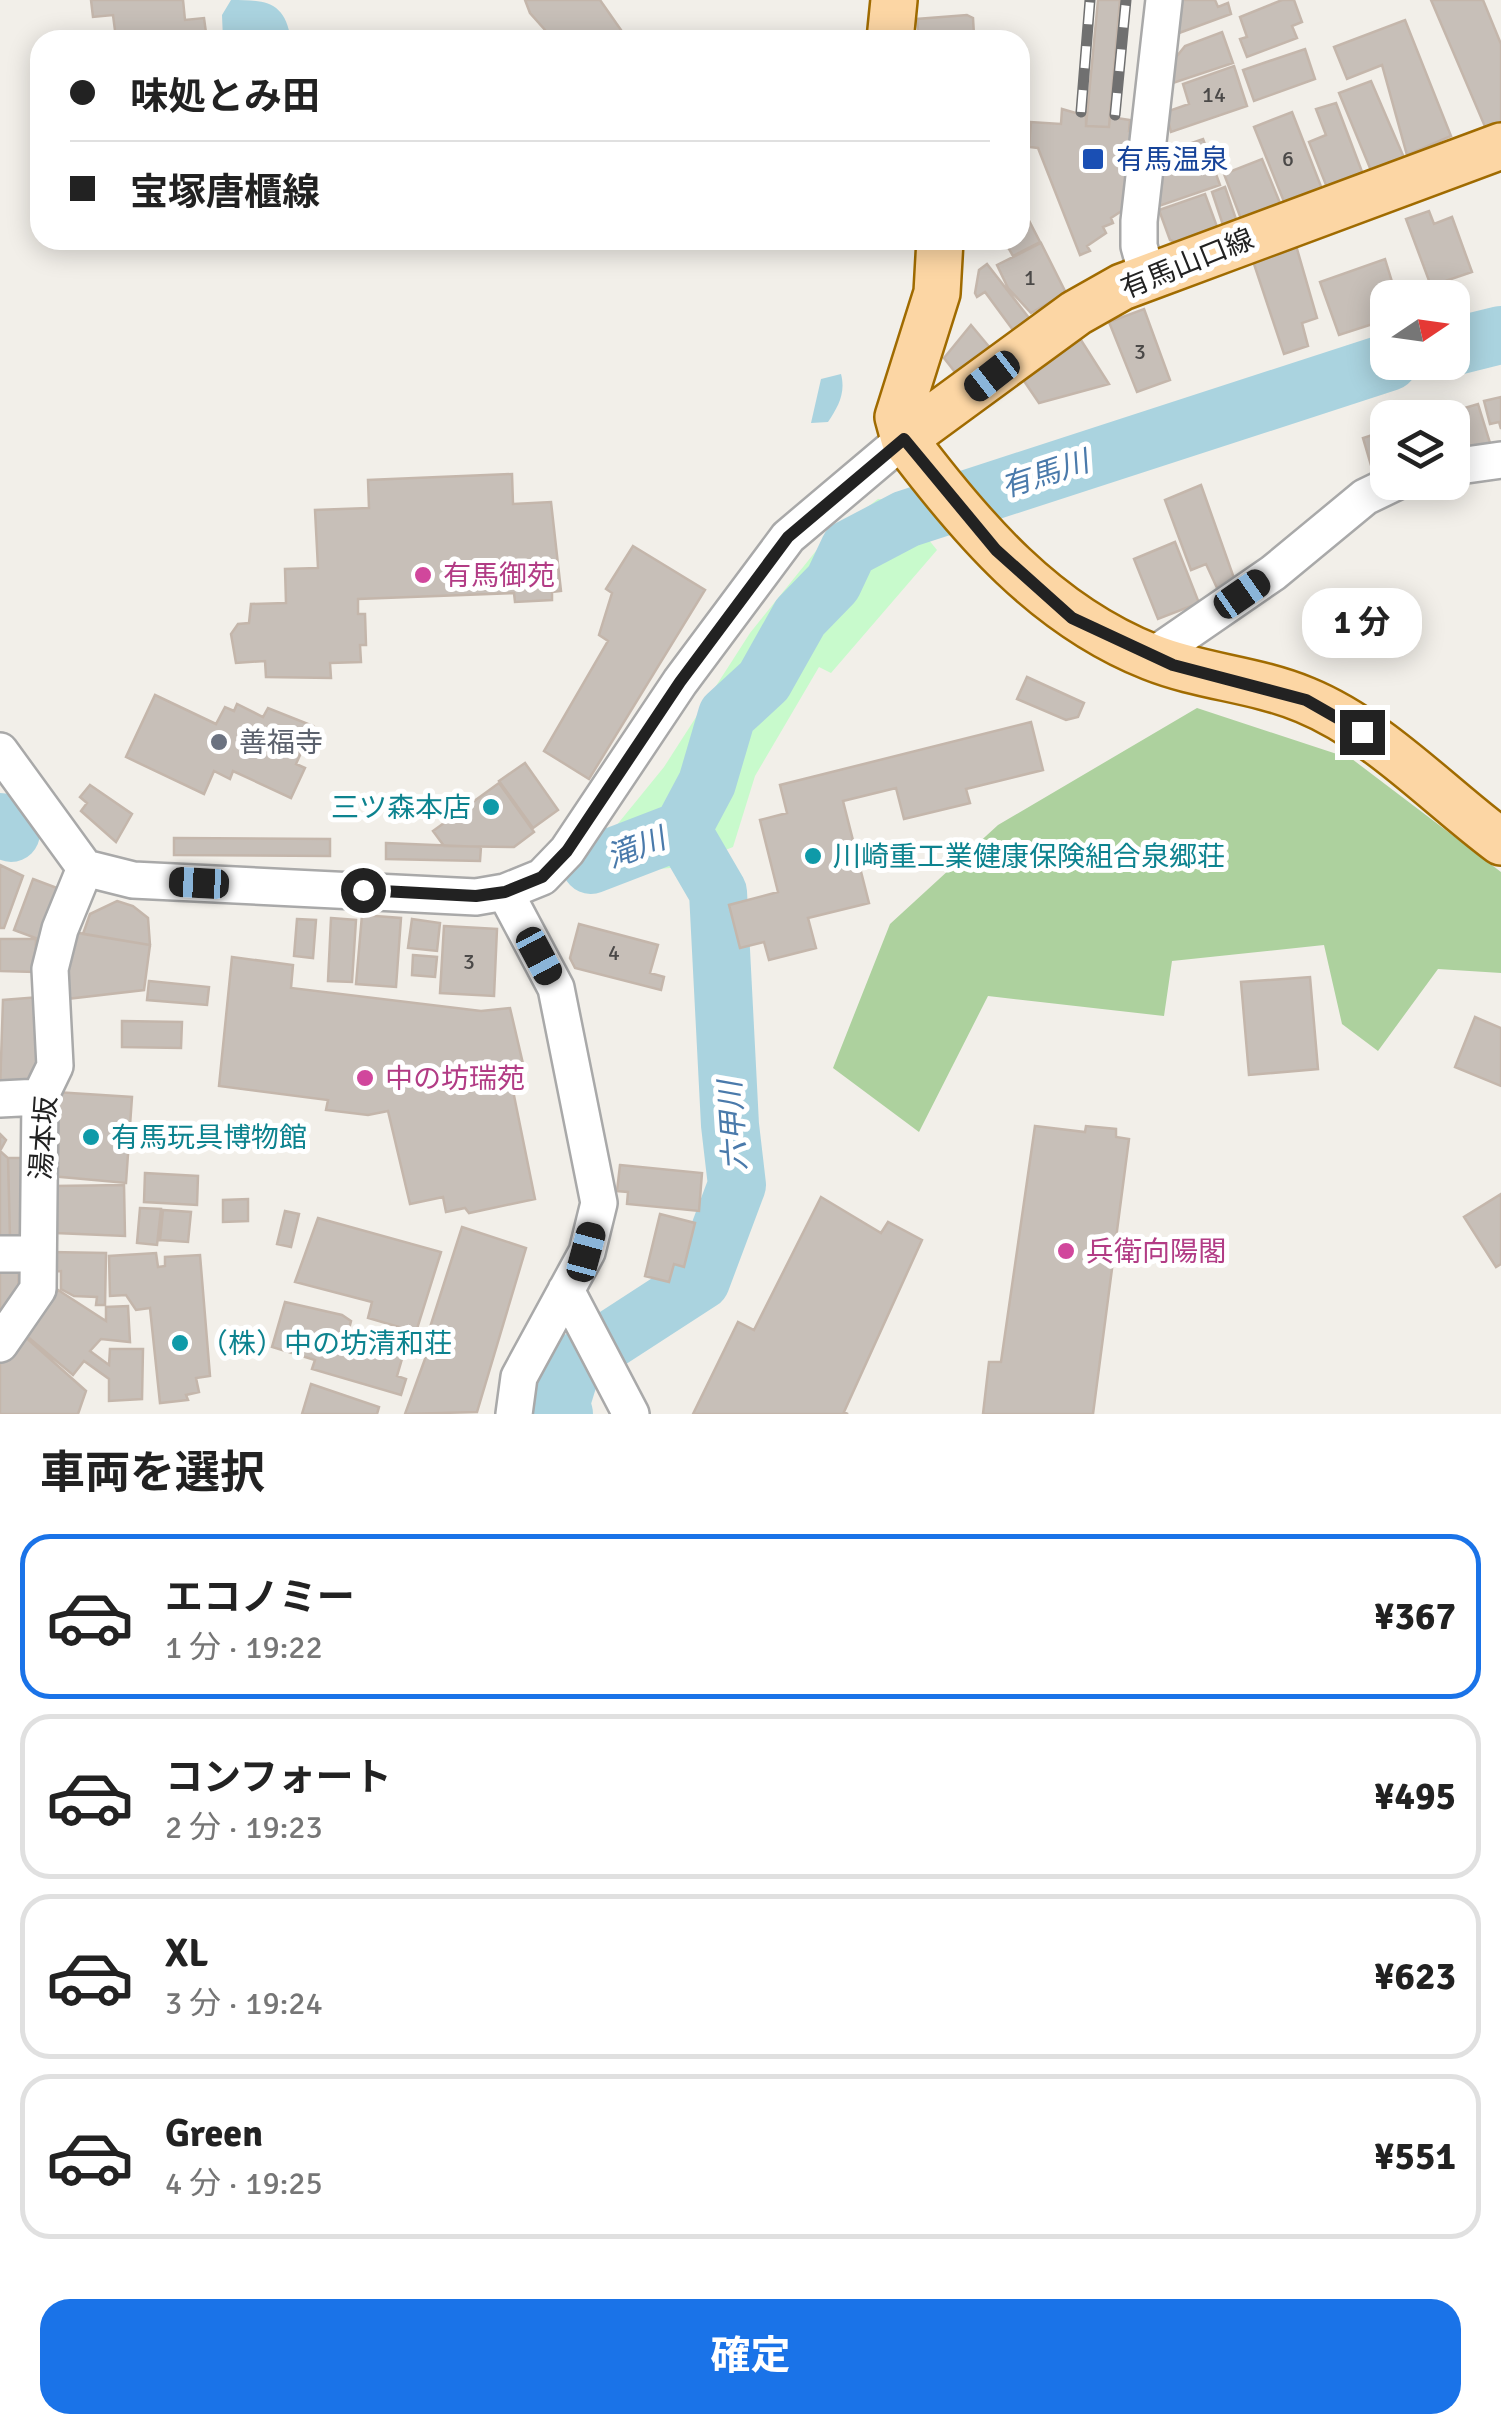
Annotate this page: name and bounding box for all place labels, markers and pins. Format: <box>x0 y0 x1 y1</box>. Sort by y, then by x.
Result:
place label: 有馬温泉 <box>1116 143 1228 177</box>
marker: 有馬温泉 <box>1080 146 1106 172</box>
place label: 有馬御苑 <box>443 559 555 593</box>
marker: 有馬御苑 <box>412 564 434 586</box>
place label: 善福寺 <box>239 726 323 760</box>
marker: 善福寺 <box>208 731 230 753</box>
place label: 三ツ森本店 <box>331 791 471 825</box>
marker: 三ツ森本店 <box>480 796 502 818</box>
place label: 川崎重工業健康保険組合泉郷荘 <box>833 840 1225 874</box>
marker: 川崎重工業健康保険組合泉郷荘 <box>802 845 824 867</box>
place label: 中の坊瑞苑 <box>385 1062 525 1096</box>
marker: 中の坊瑞苑 <box>354 1067 376 1089</box>
place label: 有馬玩具博物館 <box>111 1121 307 1155</box>
marker: 有馬玩具博物館 <box>80 1126 102 1148</box>
place label: 兵衛向陽閣 <box>1086 1235 1226 1269</box>
marker: 兵衛向陽閣 <box>1055 1240 1077 1262</box>
place label: （株）中の坊清和荘 <box>200 1327 452 1361</box>
marker: （株）中の坊清和荘 <box>169 1332 191 1354</box>

